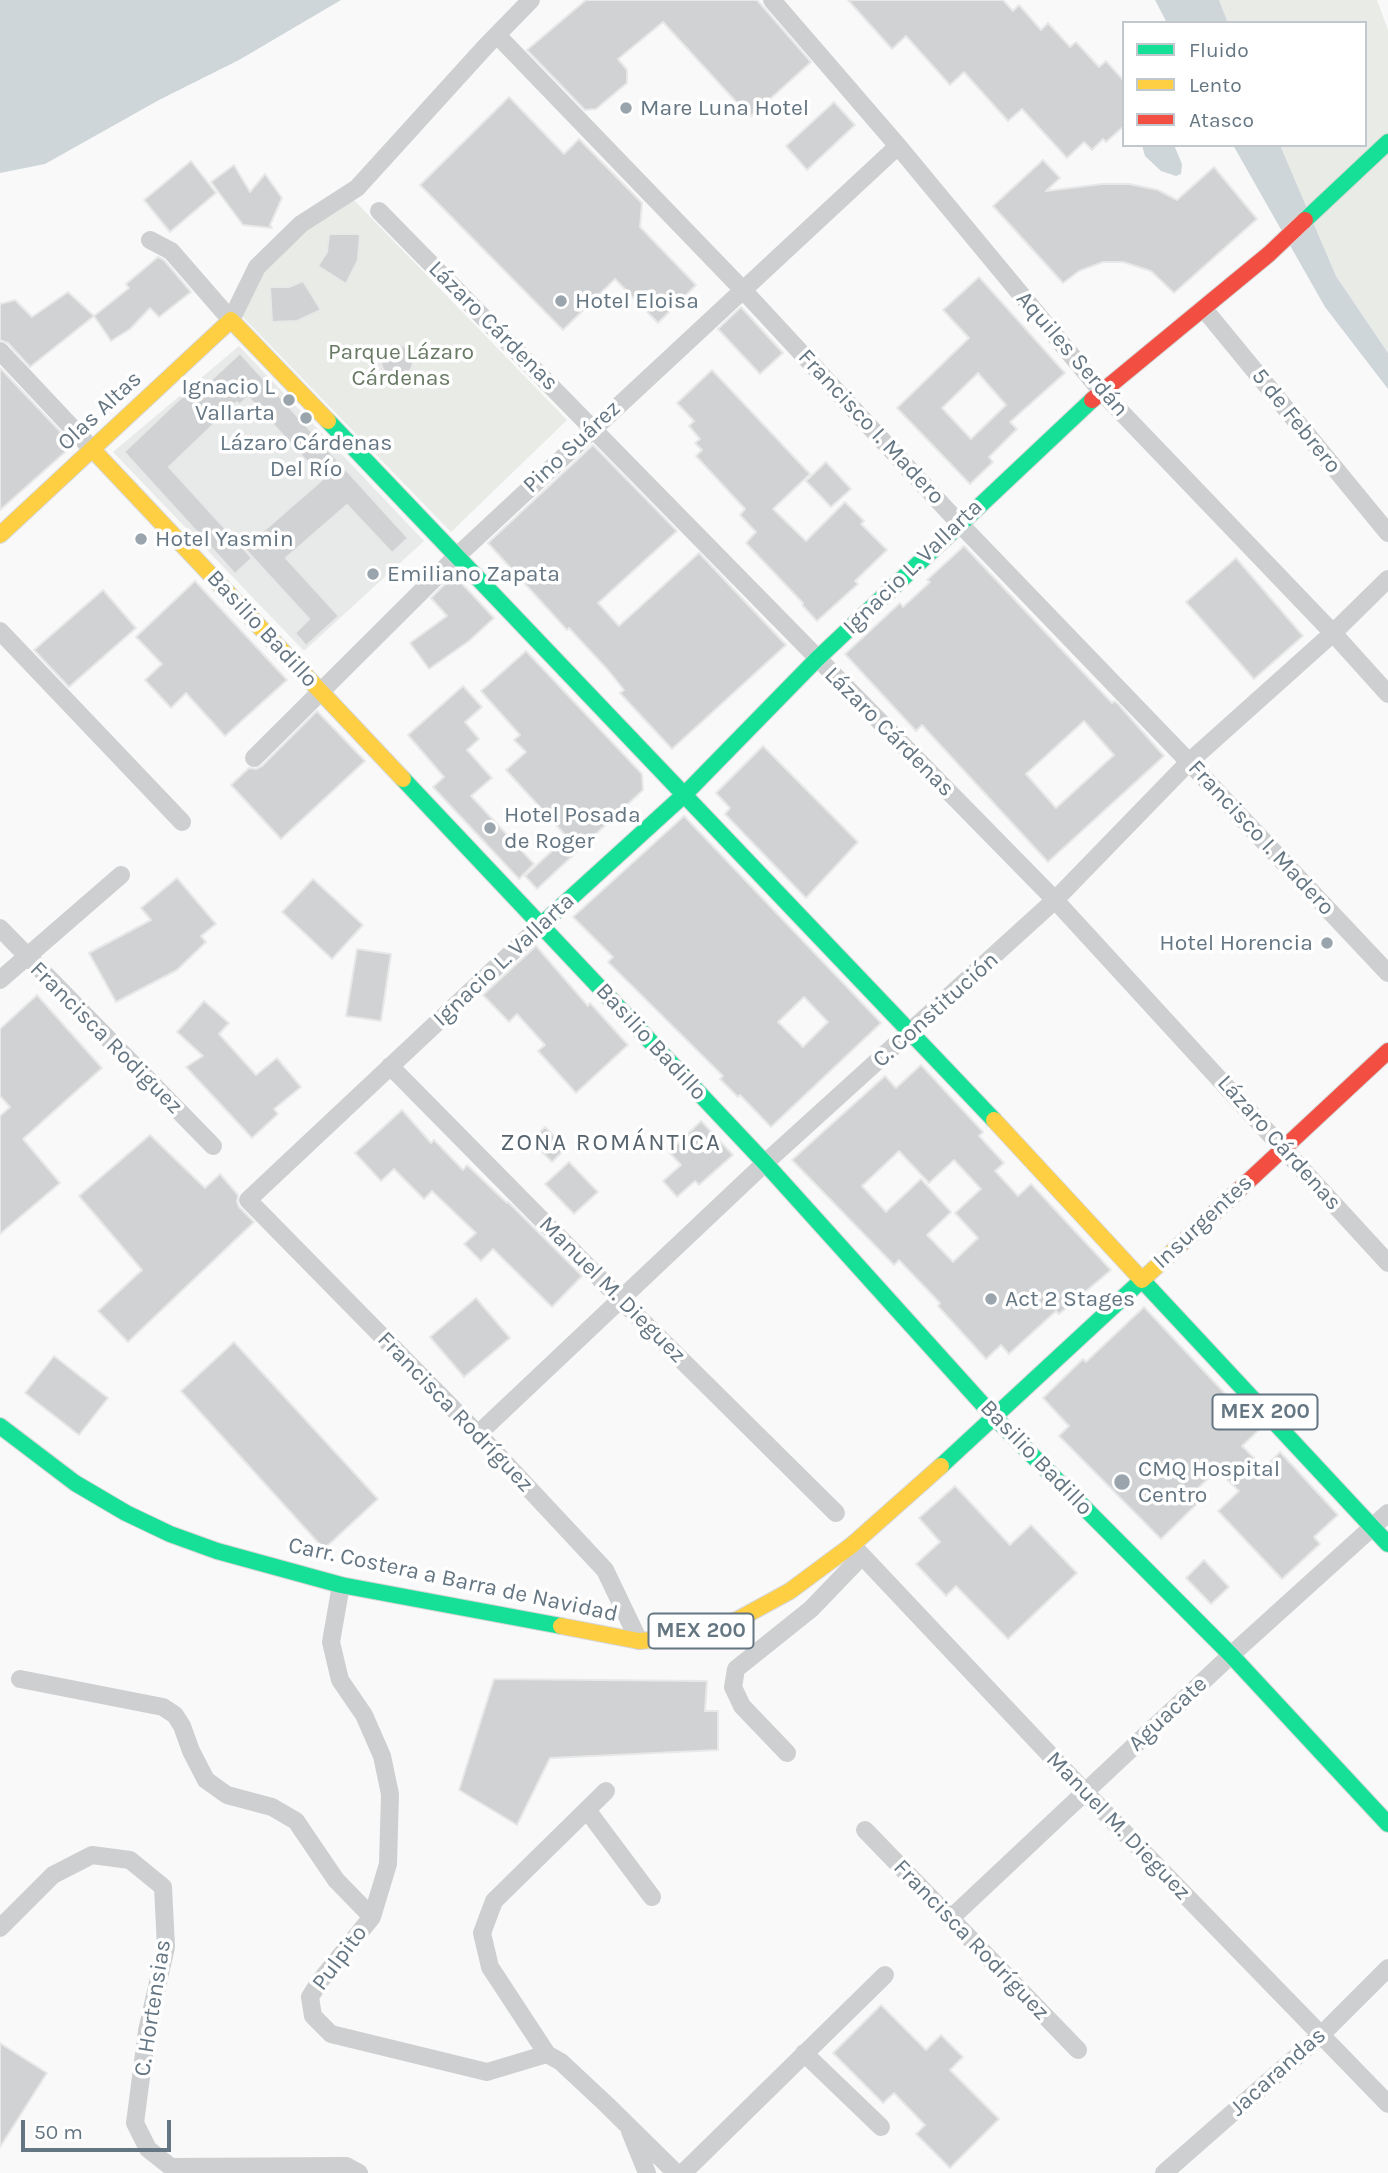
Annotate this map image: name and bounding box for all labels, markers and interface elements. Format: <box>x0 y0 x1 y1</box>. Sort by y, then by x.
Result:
legend <box>1122 21 1367 147</box>
text: Fluido <box>1189 38 1249 62</box>
text: Lento <box>1189 73 1242 97</box>
place label: Mare Luna Hotel <box>640 94 809 122</box>
marker: Mare Luna Hotel <box>618 100 634 116</box>
text: Atasco <box>1189 108 1254 132</box>
street label: Lázaro Cárdenas <box>422 255 564 397</box>
street label: Aquiles Serdán <box>1010 286 1134 422</box>
place label: Hotel Eloisa <box>575 287 699 315</box>
marker: Hotel Eloisa <box>553 293 569 309</box>
park label: Parque Lázaro Cárdenas <box>328 338 474 392</box>
street label: Francisco I. Madero <box>792 344 950 510</box>
street label: 5 de Febrero <box>1245 363 1347 479</box>
street label: Olas Altas <box>52 365 148 457</box>
place label: Ignacio L Vallarta <box>182 373 275 427</box>
marker: Ignacio L Vallarta <box>281 392 297 408</box>
street label: Pino Suárez <box>518 395 626 499</box>
marker: Lázaro Cárdenas Del Río <box>298 410 314 426</box>
place label: Lázaro Cárdenas Del Río <box>220 429 392 483</box>
street label: Ignacio L. Vallarta <box>838 493 988 641</box>
place label: Hotel Yasmin <box>155 525 294 553</box>
marker: Hotel Yasmin <box>133 531 149 547</box>
place label: Emiliano Zapata <box>387 560 560 588</box>
street label: Basilio Badillo <box>201 565 323 693</box>
marker: Emiliano Zapata <box>365 566 381 582</box>
street label: Lázaro Cárdenas <box>818 661 960 803</box>
street label: Francisco I. Madero <box>1182 755 1340 921</box>
place label: Hotel Posada de Roger <box>504 801 641 855</box>
marker: Hotel Posada de Roger <box>482 820 498 836</box>
street label: Ignacio L. Vallarta <box>428 887 580 1033</box>
place label: Hotel Horencia <box>1159 929 1313 957</box>
marker: Hotel Horencia <box>1319 935 1335 951</box>
street label: C. Constitución <box>867 946 1005 1074</box>
street label: Francisca Rodiguez <box>24 956 188 1120</box>
street label: Basilio Badillo <box>590 978 712 1106</box>
street label: Lázaro Cárdenas <box>1211 1070 1347 1216</box>
district label: ZONA ROMÁNTICA <box>502 1129 720 1157</box>
street label: Insurgentes <box>1148 1169 1258 1275</box>
street label: Manuel M. Dieguez <box>533 1211 691 1369</box>
place label: Act 2 Stages <box>1005 1285 1135 1313</box>
marker: Act 2 Stages <box>983 1291 999 1307</box>
street label: Francisca Rodríguez <box>371 1326 539 1498</box>
street label: Basilio Badillo <box>974 1394 1098 1522</box>
road number: MEX 200 <box>1212 1394 1318 1430</box>
place label: CMQ Hospital Centro <box>1138 1455 1280 1509</box>
marker: CMQ Hospital Centro <box>1112 1472 1132 1492</box>
street label: Carr. Costera a Barra de Navidad <box>286 1532 620 1628</box>
road number: MEX 200 <box>648 1614 754 1648</box>
street label: Aguacate <box>1123 1671 1213 1757</box>
street label: Manuel M. Dieguez <box>1040 1746 1196 1906</box>
street label: Francisca Rodríguez <box>887 1854 1055 2026</box>
street label: Pulpito <box>307 1920 373 1996</box>
street label: C. Hortensias <box>129 1938 177 2078</box>
street label: Jacarandas <box>1224 2022 1332 2122</box>
scale bar <box>24 2106 175 2150</box>
text: 50 m <box>34 2120 83 2144</box>

